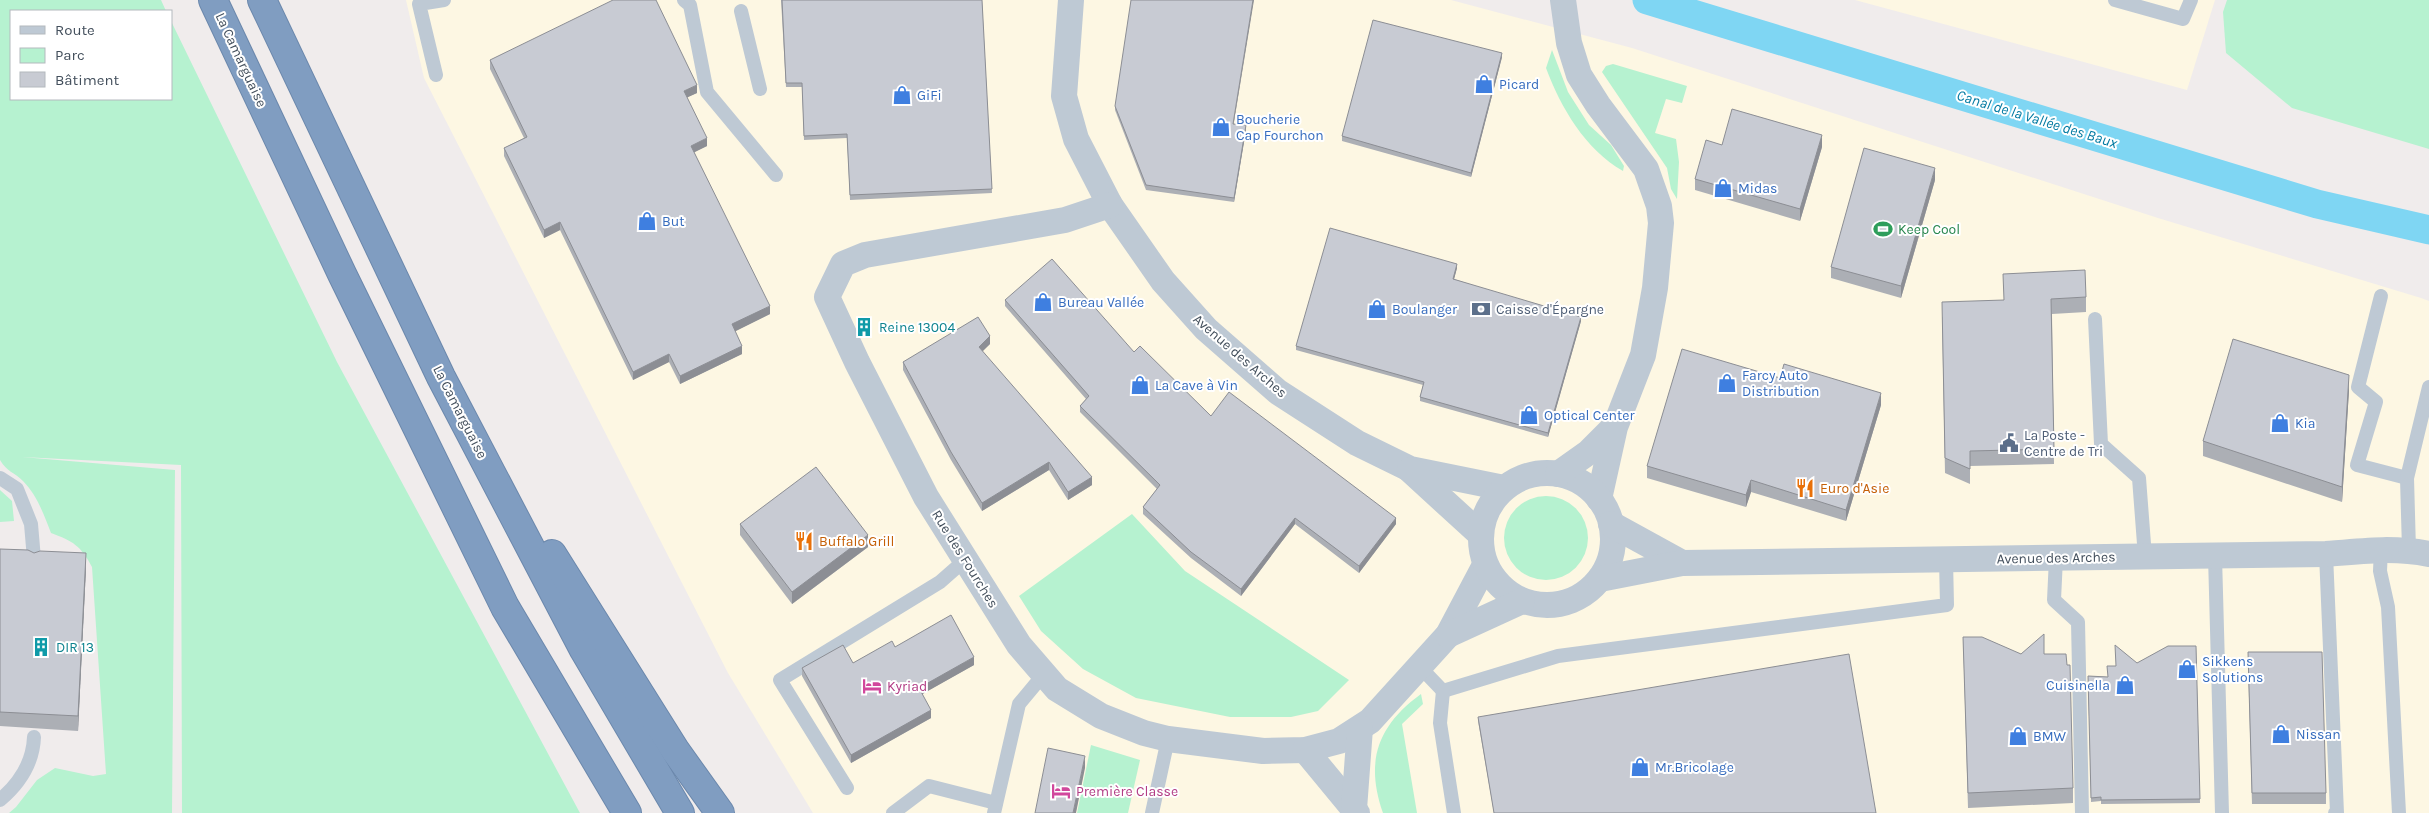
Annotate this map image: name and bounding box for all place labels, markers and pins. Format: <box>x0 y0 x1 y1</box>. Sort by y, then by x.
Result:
shop icon: Picard <box>1473 73 1495 95</box>
place label: Picard <box>1499 76 1539 93</box>
shop icon: GiFi <box>891 84 913 106</box>
place label: GiFi <box>917 87 942 104</box>
place label: Boucherie Cap Fourchon <box>1236 111 1324 144</box>
shop icon: Boucherie Cap Fourchon <box>1210 116 1232 138</box>
shop icon: Midas <box>1712 177 1734 199</box>
place label: Midas <box>1738 180 1777 197</box>
shop icon: But <box>636 210 658 232</box>
place label: But <box>662 213 684 230</box>
sports icon: Keep Cool <box>1872 218 1894 240</box>
place label: Keep Cool <box>1898 221 1960 238</box>
shop icon: Bureau Vallée <box>1032 291 1054 313</box>
place label: Bureau Vallée <box>1058 294 1144 311</box>
shop icon: Boulanger <box>1366 298 1388 320</box>
bank icon: Caisse d'Épargne <box>1470 298 1492 320</box>
place label: Caisse d'Épargne <box>1496 300 1604 318</box>
place label: Boulanger <box>1392 301 1458 318</box>
building icon: Reine 13004 <box>853 316 875 338</box>
place label: Reine 13004 <box>879 319 955 336</box>
place label: Farcy Auto Distribution <box>1742 367 1820 400</box>
shop icon: Farcy Auto Distribution <box>1716 372 1738 394</box>
shop icon: La Cave à Vin <box>1129 374 1151 396</box>
place label: La Cave à Vin <box>1155 377 1238 394</box>
shop icon: Optical Center <box>1518 404 1540 426</box>
place label: Optical Center <box>1544 407 1636 424</box>
shop icon: Kia <box>2269 412 2291 434</box>
place label: Kia <box>2295 415 2315 432</box>
place label: La Poste - Centre de Tri <box>2024 427 2103 460</box>
public building icon: La Poste - Centre de Tri <box>1998 432 2020 454</box>
restaurant icon: Euro d'Asie <box>1794 477 1816 499</box>
place label: Euro d'Asie <box>1820 480 1889 497</box>
restaurant icon: Buffalo Grill <box>793 530 815 552</box>
place label: Buffalo Grill <box>819 533 894 550</box>
building icon: DIR 13 <box>30 636 52 658</box>
place label: DIR 13 <box>56 639 94 656</box>
place label: Sikkens Solutions <box>2202 653 2263 686</box>
shop icon: Sikkens Solutions <box>2176 658 2198 680</box>
shop icon: Cuisinella <box>2114 674 2136 696</box>
hotel icon: Kyriad <box>861 675 883 697</box>
place label: Cuisinella <box>2046 677 2110 694</box>
place label: Kyriad <box>887 678 927 695</box>
shop icon: Nissan <box>2270 723 2292 745</box>
shop icon: BMW <box>2007 725 2029 747</box>
place label: Nissan <box>2296 726 2341 743</box>
place label: BMW <box>2033 728 2067 745</box>
shop icon: Mr.Bricolage <box>1629 756 1651 778</box>
place label: Mr.Bricolage <box>1655 759 1734 776</box>
hotel icon: Première Classe <box>1050 780 1072 802</box>
place label: Première Classe <box>1076 783 1178 800</box>

